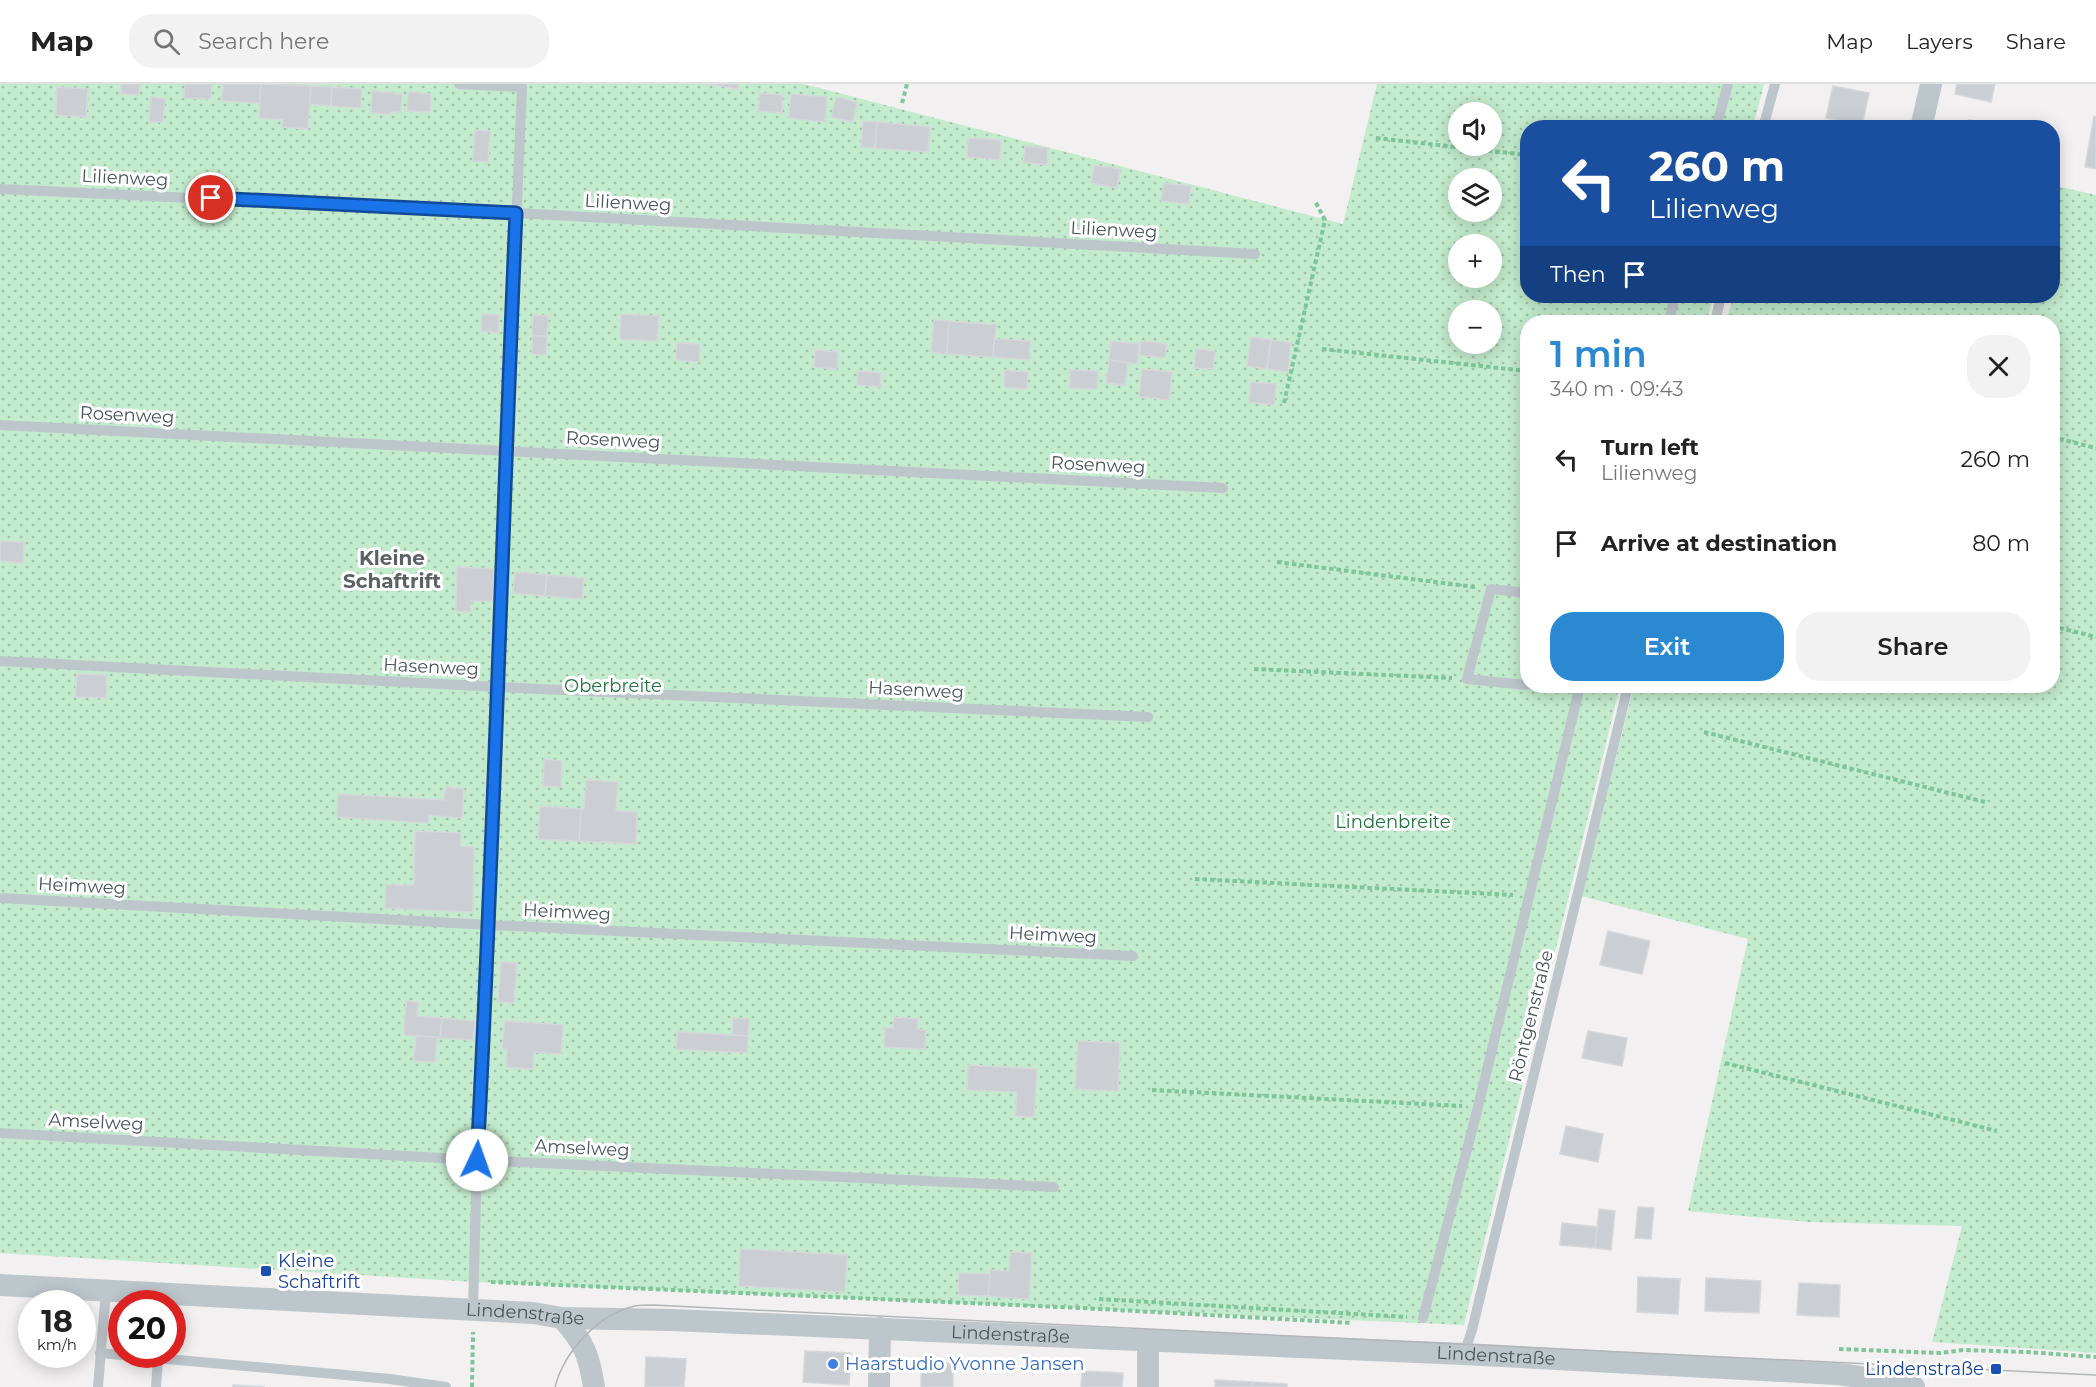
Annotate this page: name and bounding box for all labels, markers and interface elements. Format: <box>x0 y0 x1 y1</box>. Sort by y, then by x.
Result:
search box <box>129 14 549 68</box>
text: Map <box>30 24 93 58</box>
icon: search <box>150 25 183 58</box>
text: Search here <box>198 28 329 55</box>
text: Map <box>1826 29 1873 54</box>
text: Layers <box>1906 29 1973 54</box>
text: Share <box>2006 29 2066 54</box>
map controls <box>1448 102 1502 354</box>
button: sound <box>1448 102 1502 156</box>
text: 260 m <box>1649 140 1785 192</box>
icon: left <box>1550 144 1628 222</box>
street label: Lilienweg <box>81 165 169 191</box>
button: layers <box>1448 168 1502 222</box>
pin <box>185 172 236 223</box>
icon: arrive <box>194 181 227 214</box>
street label: Lilienweg <box>584 190 672 216</box>
text: Lilienweg <box>1649 192 1779 225</box>
street label: Lilienweg <box>1070 217 1158 243</box>
button: + <box>1448 234 1502 288</box>
icon: arrive <box>1618 258 1651 291</box>
text: Then <box>1550 261 1606 288</box>
button: − <box>1448 300 1502 354</box>
text: 1 min <box>1550 332 1647 376</box>
button: close <box>1967 335 2030 398</box>
text: 340 m · 09:43 <box>1550 377 1684 401</box>
street label: Rosenweg <box>79 402 175 428</box>
street label: Rosenweg <box>565 427 661 453</box>
text: Turn left <box>1601 434 1699 461</box>
icon: left <box>1550 443 1583 476</box>
text: 260 m <box>1960 446 2030 473</box>
street label: Rosenweg <box>1050 452 1146 478</box>
text: Lilienweg <box>1601 461 1697 485</box>
icon: arrive <box>1550 527 1583 560</box>
text: Arrive at destination <box>1601 530 1837 557</box>
text: 80 m <box>1972 530 2030 557</box>
district label: Kleine Schaftrift <box>343 546 441 593</box>
button: Exit <box>1550 612 1784 681</box>
button: Share <box>1796 612 2030 681</box>
street label: Hasenweg <box>383 654 479 680</box>
park label: Oberbreite <box>564 675 662 697</box>
street label: Hasenweg <box>868 677 964 703</box>
park label: Lindenbreite <box>1335 811 1451 833</box>
street label: Heimweg <box>37 873 127 899</box>
street label: Heimweg <box>522 899 612 925</box>
street label: Heimweg <box>1008 922 1098 948</box>
street label: Röntgenstraße <box>1504 948 1558 1084</box>
street label: Amselweg <box>48 1109 144 1135</box>
position arrow <box>445 1128 509 1192</box>
street label: Amselweg <box>534 1135 630 1161</box>
place label: Kleine Schaftrift <box>278 1250 361 1293</box>
marker: Kleine Schaftrift <box>259 1264 273 1278</box>
speed limit sign: 20 <box>108 1290 186 1368</box>
street label: Lindenstraße <box>465 1298 585 1329</box>
text: 18 <box>41 1303 73 1340</box>
street label: Lindenstraße <box>951 1321 1071 1348</box>
text: km/h <box>37 1335 77 1354</box>
street label: Lindenstraße <box>1436 1342 1556 1370</box>
place label: Haarstudio Yvonne Jansen <box>845 1353 1084 1375</box>
marker: Haarstudio Yvonne Jansen <box>826 1357 840 1371</box>
place label: Lindenstraße <box>1865 1358 1984 1380</box>
marker: Lindenstraße <box>1989 1362 2003 1376</box>

